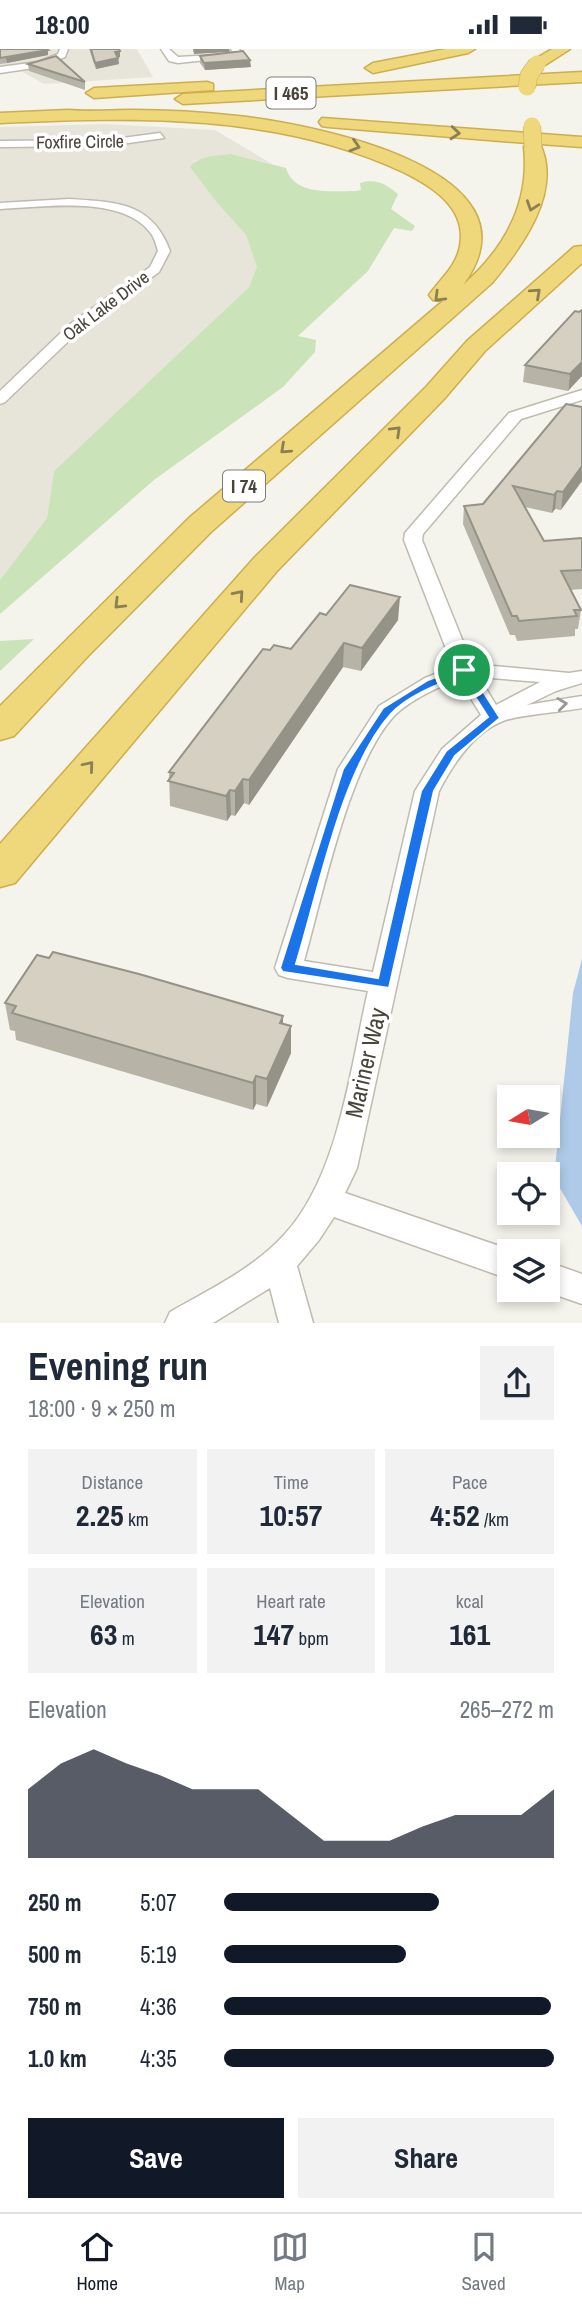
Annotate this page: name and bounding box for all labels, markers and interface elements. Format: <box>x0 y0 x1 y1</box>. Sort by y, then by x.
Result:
text: 18:00 <box>35 7 90 42</box>
road number: I 465 <box>266 77 316 109</box>
one-way arrow <box>450 125 461 140</box>
street label: Foxfire Circle <box>36 128 124 155</box>
one-way arrow <box>349 138 361 153</box>
one-way arrow <box>526 200 540 212</box>
street label: Oak Lake Drive <box>57 265 154 346</box>
one-way arrow <box>435 288 448 301</box>
one-way arrow <box>528 289 541 302</box>
one-way arrow <box>388 426 401 439</box>
one-way arrow <box>281 441 294 453</box>
road number: I 74 <box>223 471 265 501</box>
one-way arrow <box>231 590 243 603</box>
one-way arrow <box>115 596 128 609</box>
pin <box>434 640 494 700</box>
icon: arrive <box>445 651 483 689</box>
one-way arrow <box>556 696 568 711</box>
one-way arrow <box>81 762 93 775</box>
street label: Mariner Way <box>337 1005 393 1121</box>
north arrow <box>497 1085 560 1148</box>
map controls <box>497 1085 560 1302</box>
button: locate <box>497 1162 560 1225</box>
button: layers <box>497 1239 560 1302</box>
text: Evening run <box>28 1341 208 1392</box>
button: share <box>480 1346 554 1420</box>
text: 18:00 · 9 × 250 m <box>28 1393 175 1424</box>
text: Distance <box>82 1469 143 1495</box>
text: Time <box>273 1469 309 1495</box>
text: Pace <box>452 1469 487 1495</box>
text: 2.25 <box>76 1495 124 1535</box>
text: 10:57 <box>260 1495 322 1535</box>
text: 4:52 <box>430 1495 480 1535</box>
text: km <box>124 1506 149 1532</box>
text: /km <box>480 1506 509 1532</box>
text: Elevation <box>80 1588 145 1614</box>
text: Heart rate <box>256 1588 326 1614</box>
text: kcal <box>456 1588 484 1614</box>
text: 63 <box>90 1614 117 1654</box>
text: 147 <box>253 1614 294 1654</box>
text: 161 <box>449 1614 490 1654</box>
text: m <box>117 1625 135 1651</box>
text: bpm <box>294 1625 329 1651</box>
text: Elevation <box>28 1694 107 1725</box>
text: 265–272 m <box>460 1694 554 1725</box>
text: 250 m <box>28 1887 81 1918</box>
text: 5:07 <box>140 1887 177 1918</box>
text: 500 m <box>28 1939 81 1970</box>
text: 5:19 <box>140 1939 177 1970</box>
text: 750 m <box>28 1991 81 2022</box>
text: 4:36 <box>140 1991 177 2022</box>
text: 1.0 km <box>28 2043 87 2074</box>
text: 4:35 <box>140 2043 177 2074</box>
button: Save <box>28 2118 284 2198</box>
button: Share <box>298 2118 554 2198</box>
tab: Home <box>76 2228 118 2296</box>
tab: Map <box>271 2228 309 2296</box>
tab: Saved <box>461 2228 506 2296</box>

